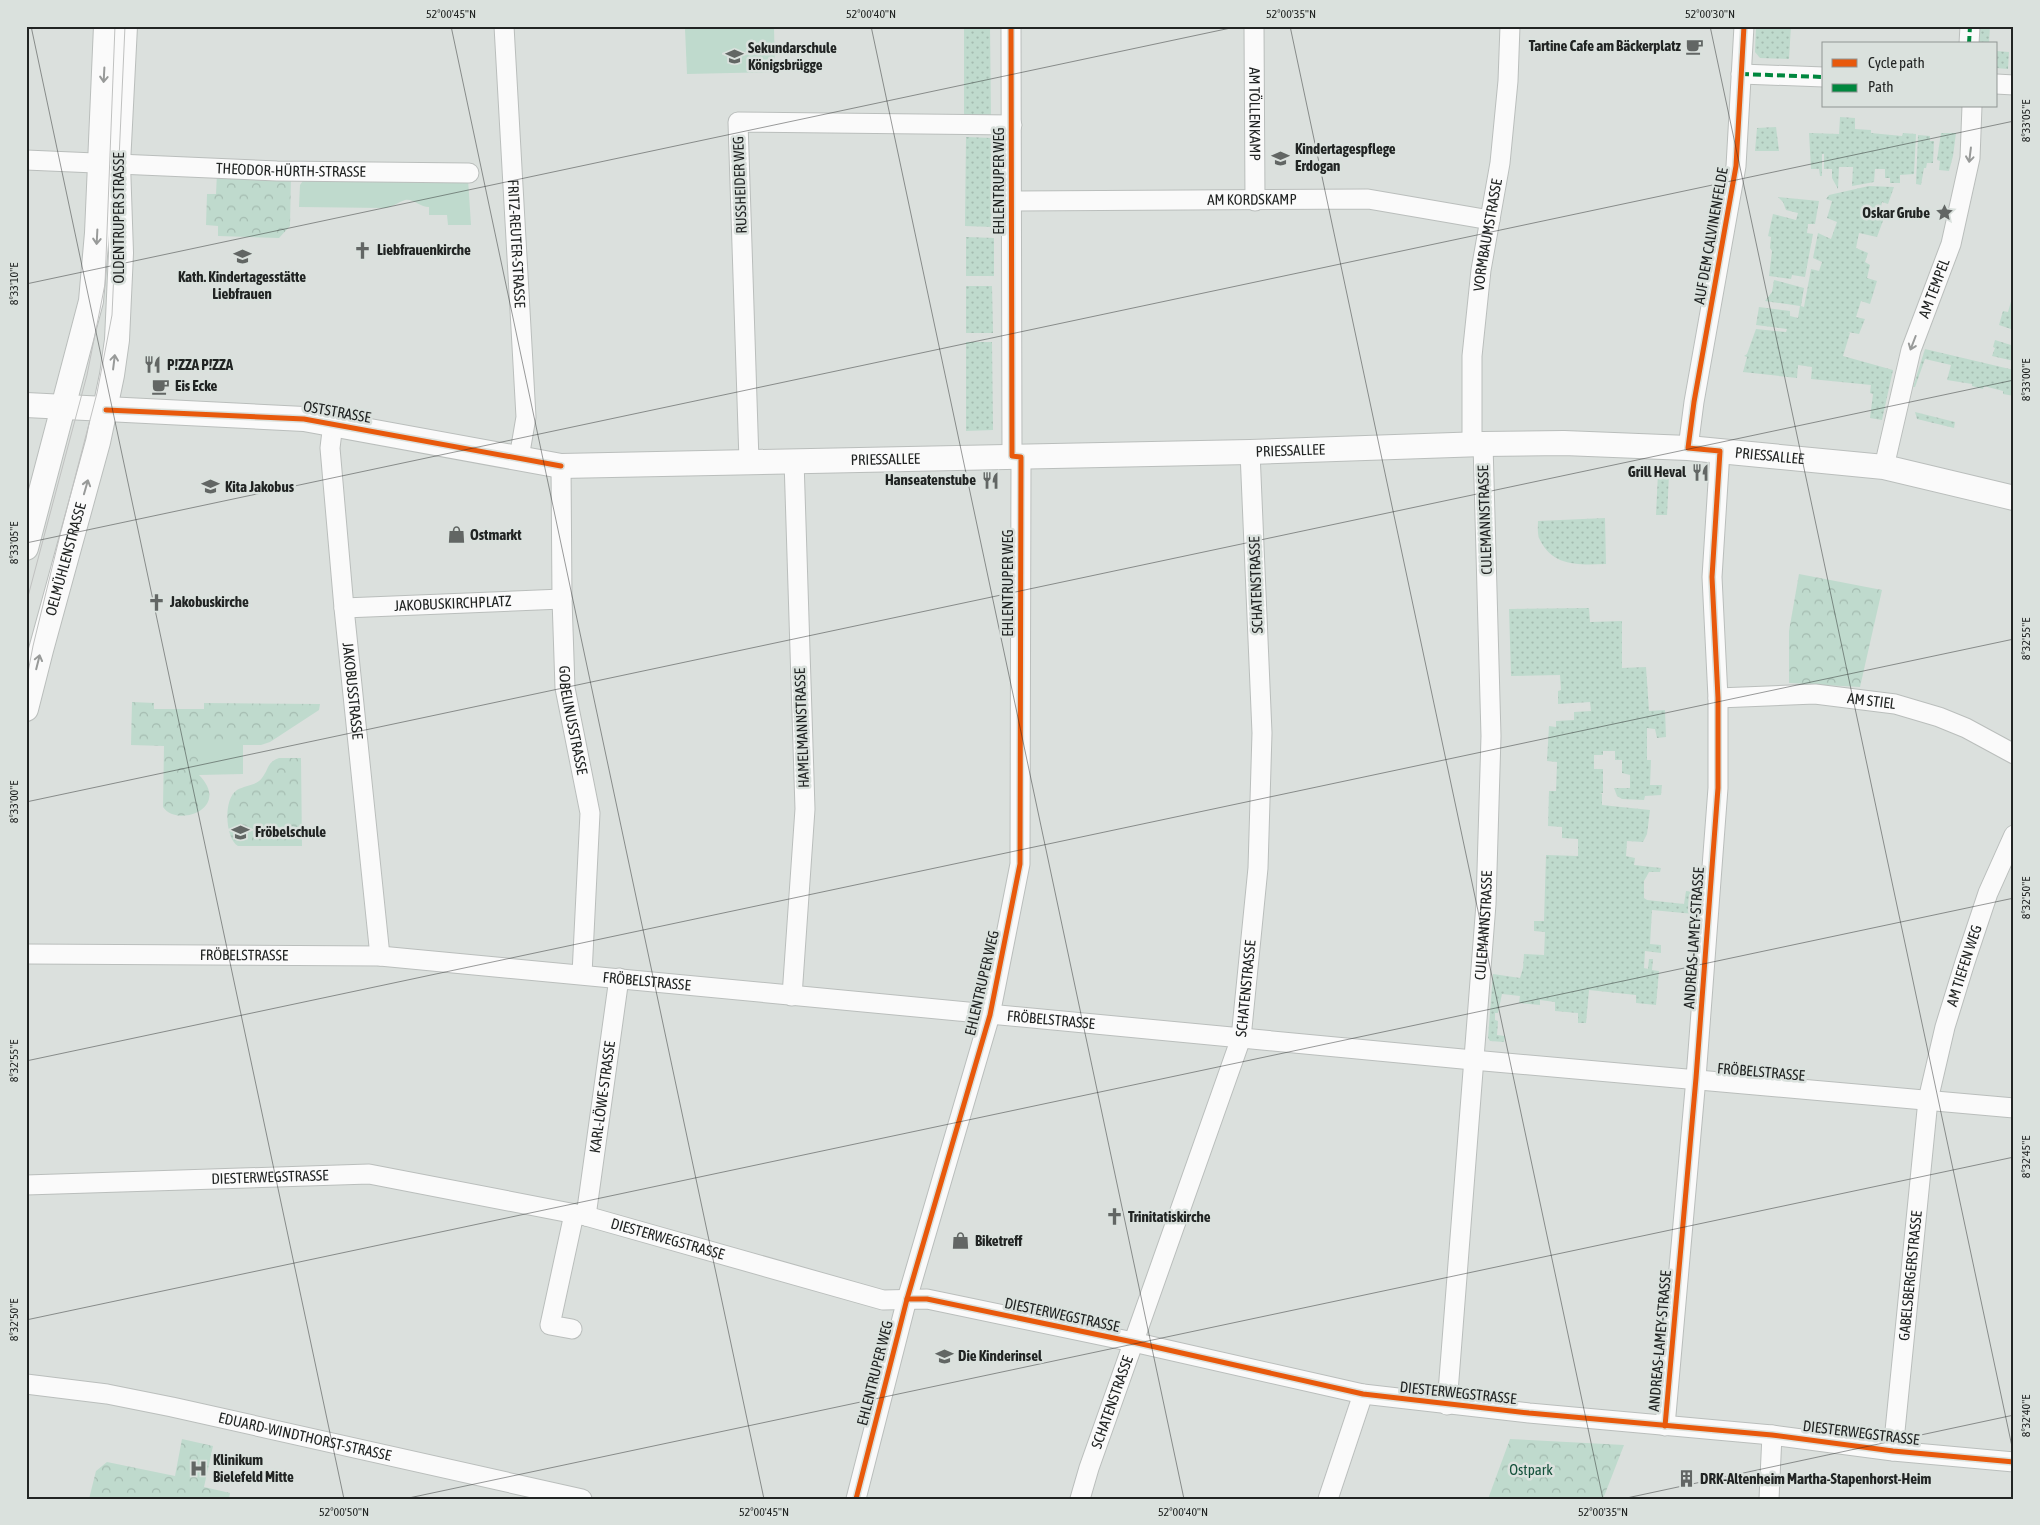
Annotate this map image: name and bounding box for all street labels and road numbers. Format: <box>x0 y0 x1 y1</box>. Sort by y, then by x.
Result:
street label: AM TÖLLENKAMP <box>1246 67 1264 161</box>
street label: EHLENTRUPER WEG <box>990 127 1007 235</box>
street label: RUSSHEIDER WEG <box>729 136 750 234</box>
street label: OLDENTRUPER STRASSE <box>110 152 127 284</box>
street label: THEODOR-HÜRTH-STRASSE <box>216 159 366 180</box>
street label: AUF DEM CALVINENFELDE <box>1690 166 1731 306</box>
street label: VORMBAUMSTRASSE <box>1470 177 1505 292</box>
street label: FRITZ-REUTER-STRASSE <box>505 179 529 309</box>
street label: AM KORDSKAMP <box>1207 190 1297 208</box>
street label: AM TEMPEL <box>1915 256 1953 320</box>
street label: OSTSTRASSE <box>302 397 373 426</box>
street label: PRIESSALLEE <box>1255 440 1326 460</box>
street label: PRIESSALLEE <box>1734 444 1806 467</box>
street label: PRIESSALLEE <box>850 450 921 468</box>
street label: CULEMANNSTRASSE <box>1474 464 1495 575</box>
street label: OELMÜHLENSTRASSE <box>42 500 89 618</box>
street label: EHLENTRUPER WEG <box>999 529 1016 637</box>
street label: SCHATENSTRASSE <box>1245 536 1266 634</box>
street label: JAKOBUSKIRCHPLATZ <box>394 592 512 614</box>
street label: JAKOBUSSTRASSE <box>340 642 367 740</box>
street label: GOBELINUSSTRASSE <box>556 665 591 777</box>
street label: HAMELMANNSTRASSE <box>791 667 812 788</box>
street label: AM STIEL <box>1846 689 1897 712</box>
street label: ANDREAS-LAMEY-STRASSE <box>1680 866 1707 1009</box>
street label: CULEMANNSTRASSE <box>1471 870 1495 981</box>
street label: AM TIEFEN WEG <box>1943 922 1985 1008</box>
street label: EHLENTRUPER WEG <box>961 929 1002 1037</box>
street label: SCHATENSTRASSE <box>1232 939 1259 1038</box>
street label: FRÖBELSTRASSE <box>200 946 289 963</box>
street label: FRÖBELSTRASSE <box>602 968 692 994</box>
street label: FRÖBELSTRASSE <box>1006 1007 1096 1032</box>
street label: KARL-LÖWE-STRASSE <box>586 1039 618 1154</box>
street label: FRÖBELSTRASSE <box>1716 1059 1806 1084</box>
street label: DIESTERWEGSTRASSE <box>211 1166 329 1187</box>
street label: GABELSBERGERSTRASSE <box>1895 1209 1925 1342</box>
street label: DIESTERWEGSTRASSE <box>609 1214 727 1263</box>
street label: ANDREAS-LAMEY-STRASSE <box>1645 1269 1674 1412</box>
street label: DIESTERWEGSTRASSE <box>1003 1294 1122 1335</box>
street label: EHLENTRUPER WEG <box>853 1319 896 1427</box>
street label: SCHATENSTRASSE <box>1088 1353 1136 1451</box>
street label: DIESTERWEGSTRASSE <box>1399 1378 1518 1407</box>
street label: EDUARD-WINDTHORST-STRASSE <box>217 1409 394 1464</box>
street label: DIESTERWEGSTRASSE <box>1802 1417 1921 1448</box>

